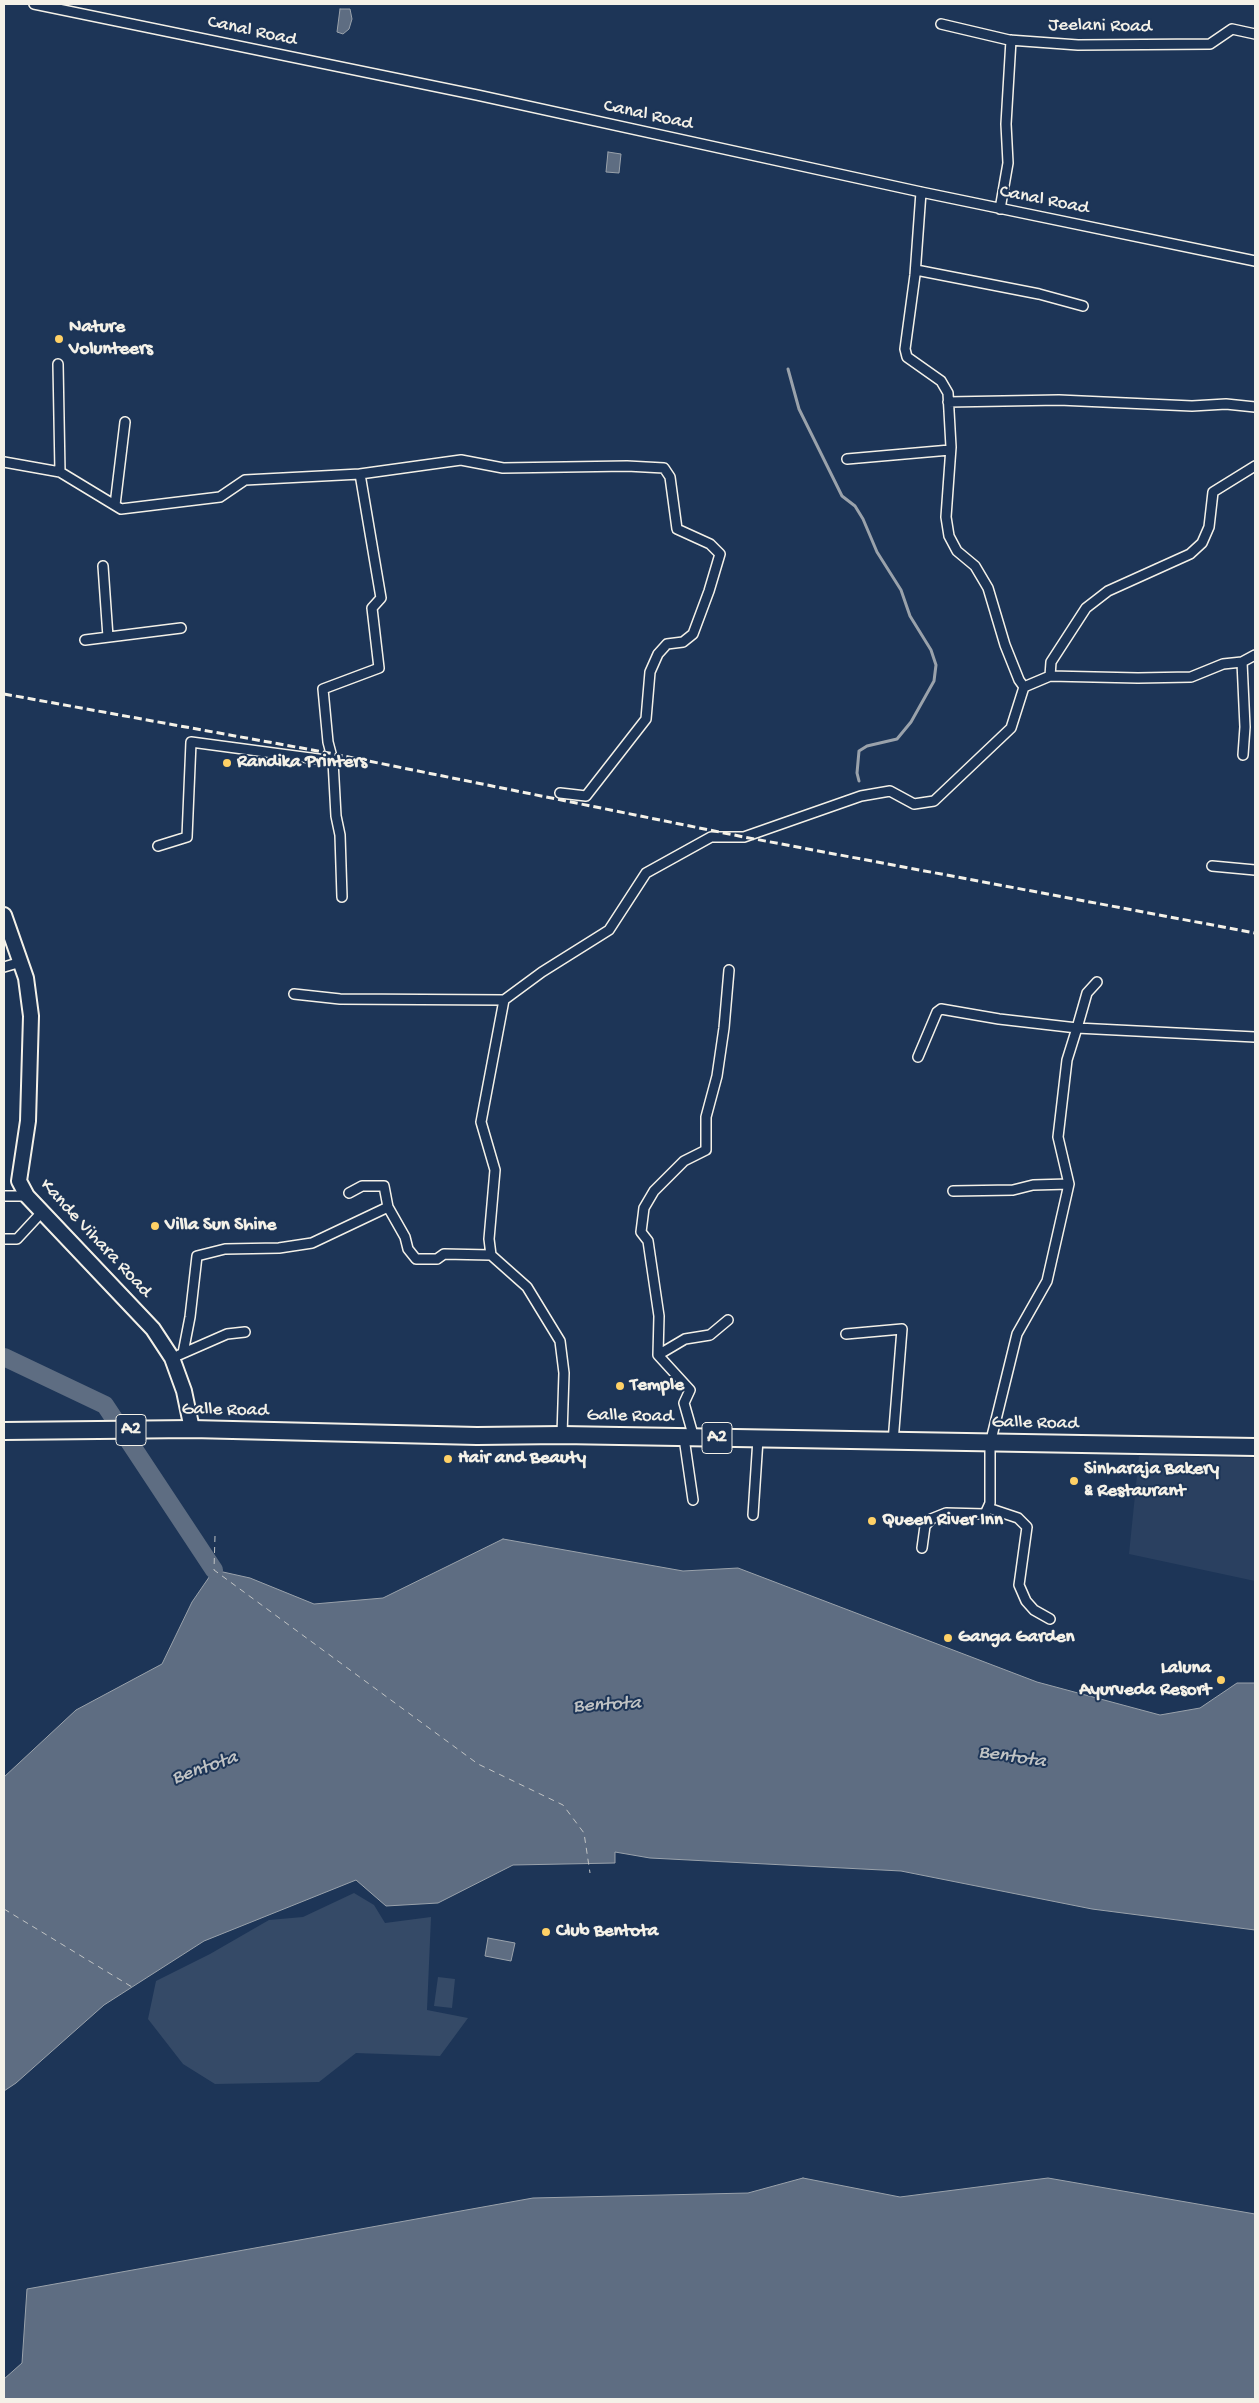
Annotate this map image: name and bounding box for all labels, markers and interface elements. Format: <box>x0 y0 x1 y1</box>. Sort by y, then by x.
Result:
street label: Canal Road <box>205 11 299 53</box>
street label: Jeelani Road <box>1048 15 1152 39</box>
street label: Canal Road <box>601 95 695 137</box>
street label: Canal Road <box>997 181 1091 221</box>
place label: Nature Volunteers <box>69 317 153 361</box>
marker: Nature Volunteers <box>53 333 65 345</box>
place label: Randika Printers <box>237 752 367 774</box>
marker: Randika Printers <box>221 757 233 769</box>
street label: Kande Vihara Road <box>34 1175 156 1303</box>
place label: Villa Sun Shine <box>165 1215 276 1237</box>
marker: Villa Sun Shine <box>149 1220 161 1232</box>
place label: Temple <box>630 1375 684 1397</box>
marker: Temple <box>614 1380 626 1392</box>
street label: Galle Road <box>181 1399 269 1423</box>
street label: Galle Road <box>586 1405 674 1429</box>
street label: Galle Road <box>991 1412 1079 1436</box>
road number: A2 <box>116 1414 146 1446</box>
road number: A2 <box>702 1422 732 1454</box>
place label: Hair and Beauty <box>458 1448 586 1470</box>
marker: Hair and Beauty <box>442 1453 454 1465</box>
place label: Sinharaja Bakery & Restaurant <box>1084 1459 1219 1503</box>
marker: Sinharaja Bakery & Restaurant <box>1068 1475 1080 1487</box>
place label: Queen River Inn <box>882 1510 1003 1532</box>
marker: Queen River Inn <box>866 1515 878 1527</box>
place label: Ganga Garden <box>958 1627 1075 1649</box>
marker: Ganga Garden <box>942 1632 954 1644</box>
place label: Laluna Ayurveda Resort <box>1079 1658 1211 1702</box>
marker: Laluna Ayurveda Resort <box>1215 1674 1227 1686</box>
water label: Bentota <box>572 1692 642 1720</box>
water label: Bentota <box>977 1741 1047 1775</box>
water label: Bentota <box>169 1747 241 1791</box>
place label: Club Bentota <box>556 1921 658 1943</box>
marker: Club Bentota <box>540 1926 552 1938</box>

